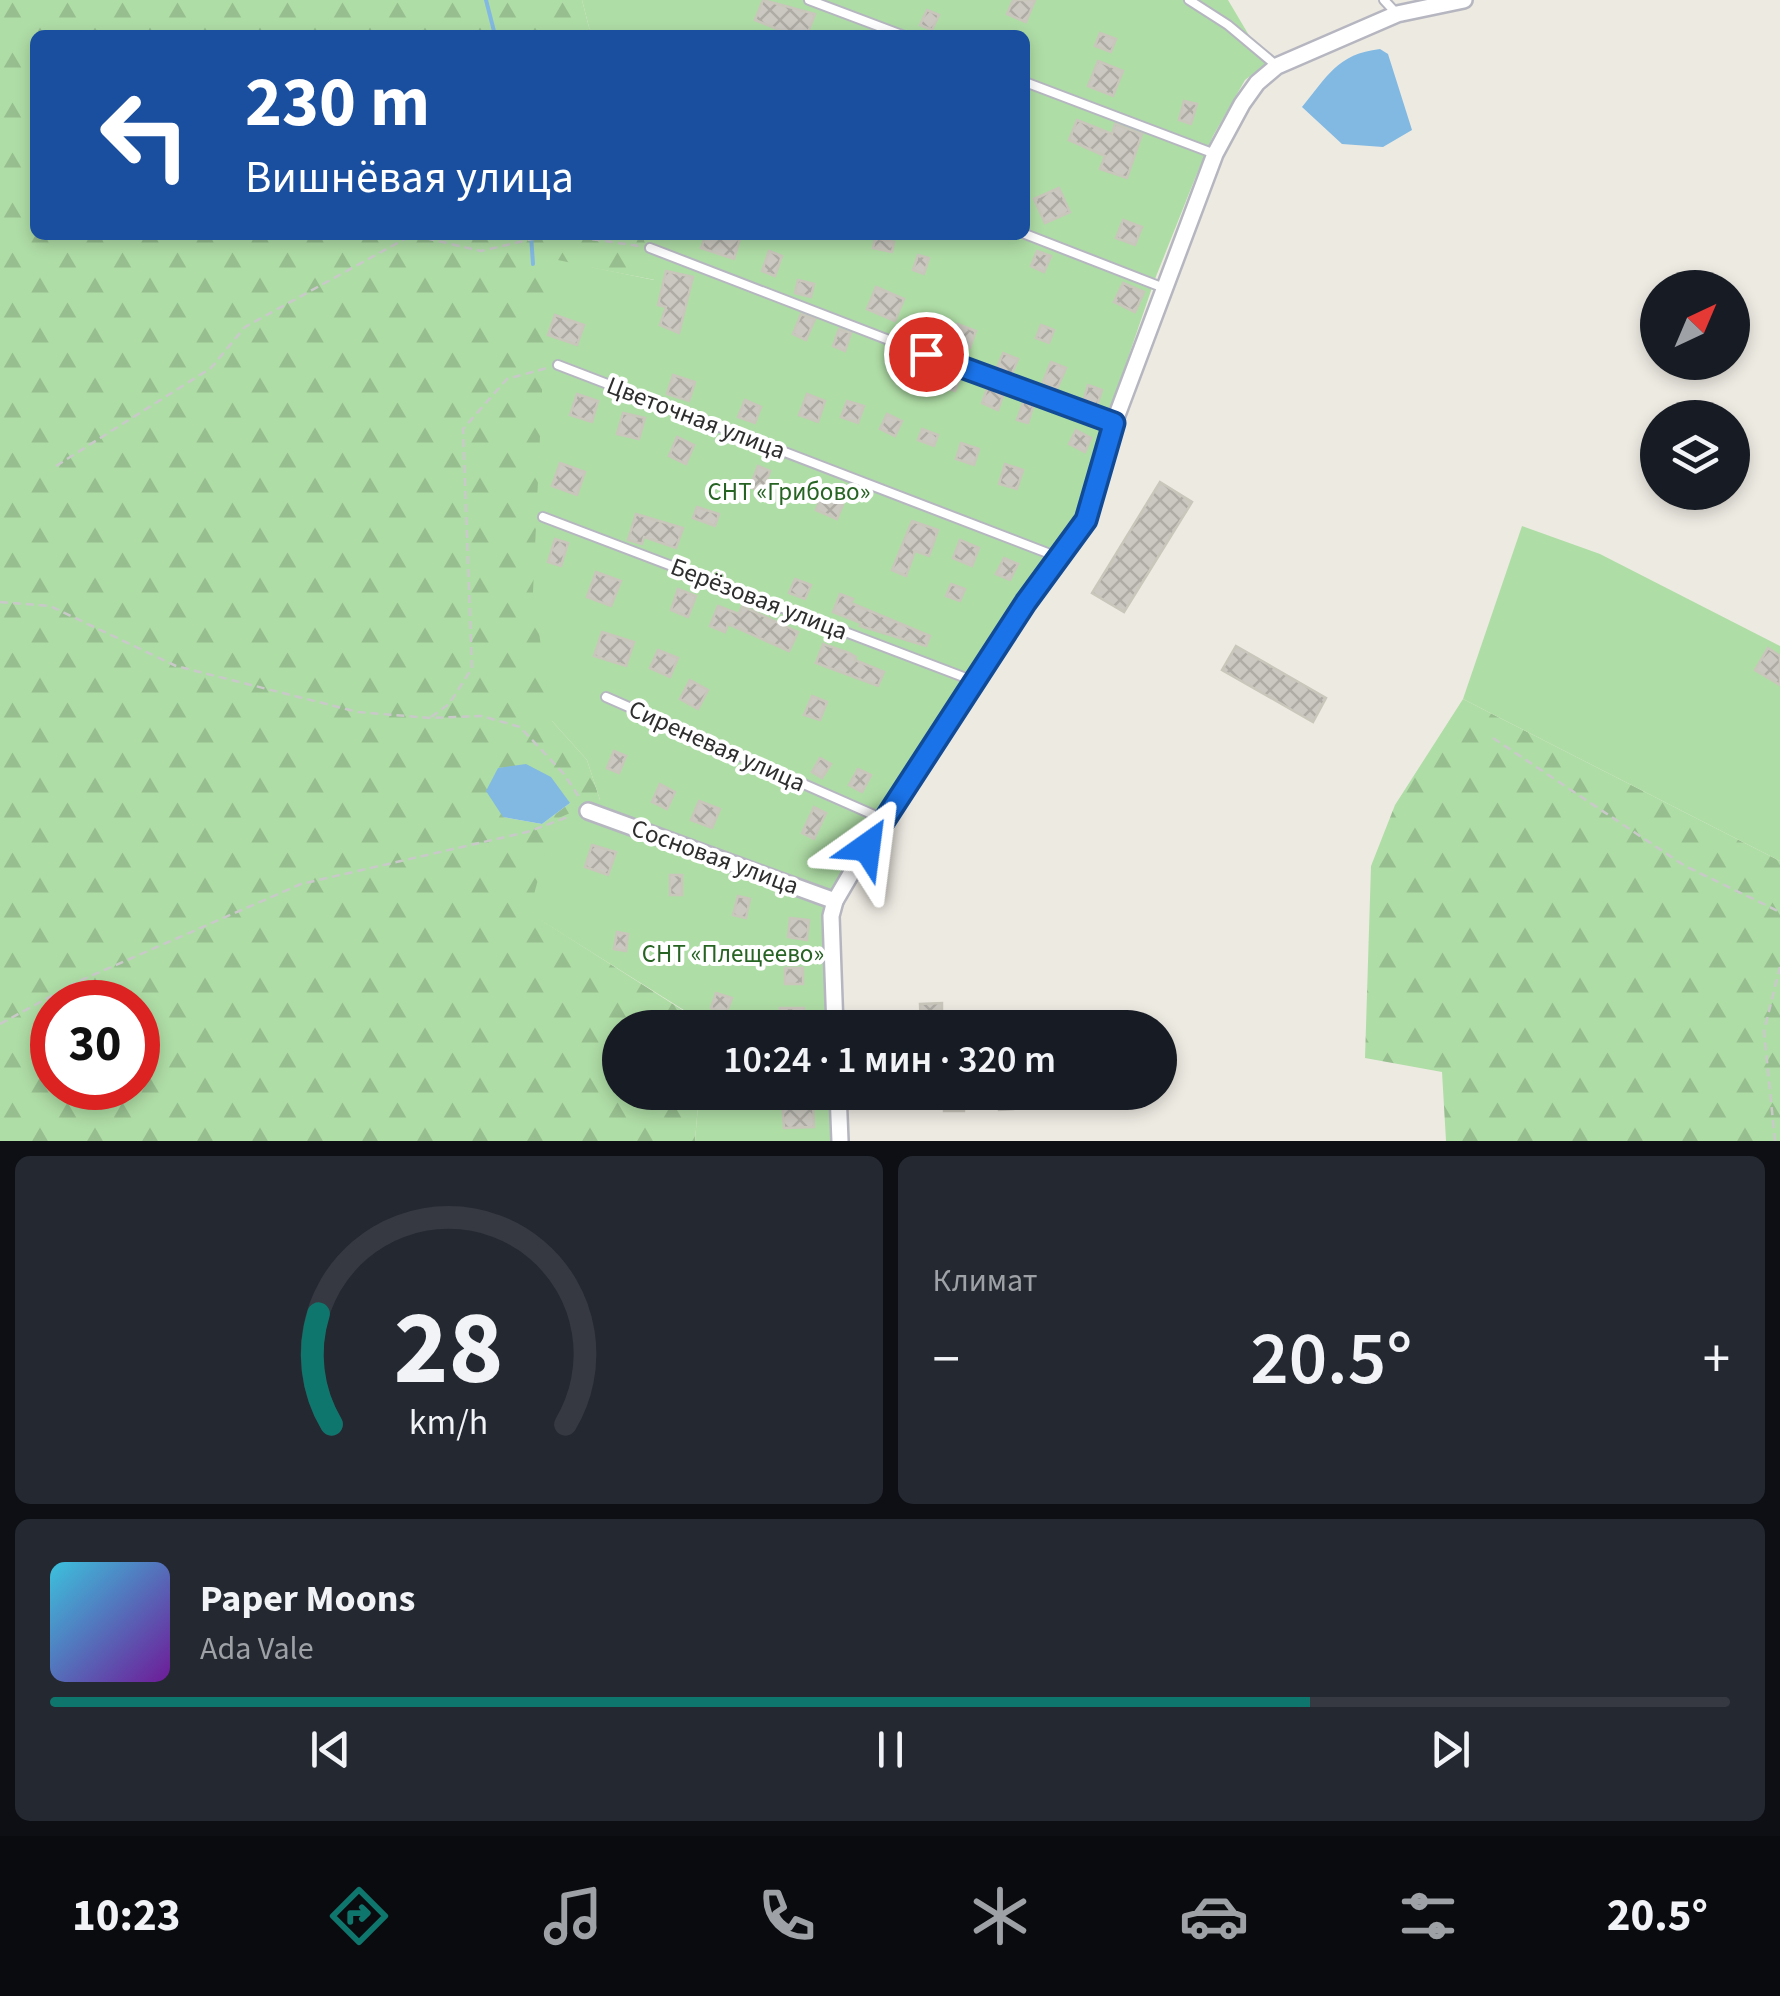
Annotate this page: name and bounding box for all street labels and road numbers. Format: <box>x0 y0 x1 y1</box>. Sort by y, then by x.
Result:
street label: Цветочная улица <box>601 367 791 469</box>
street label: Берёзовая улица <box>665 549 853 649</box>
street label: Сиреневая улица <box>623 691 811 801</box>
street label: Сосновая улица <box>626 810 804 904</box>

